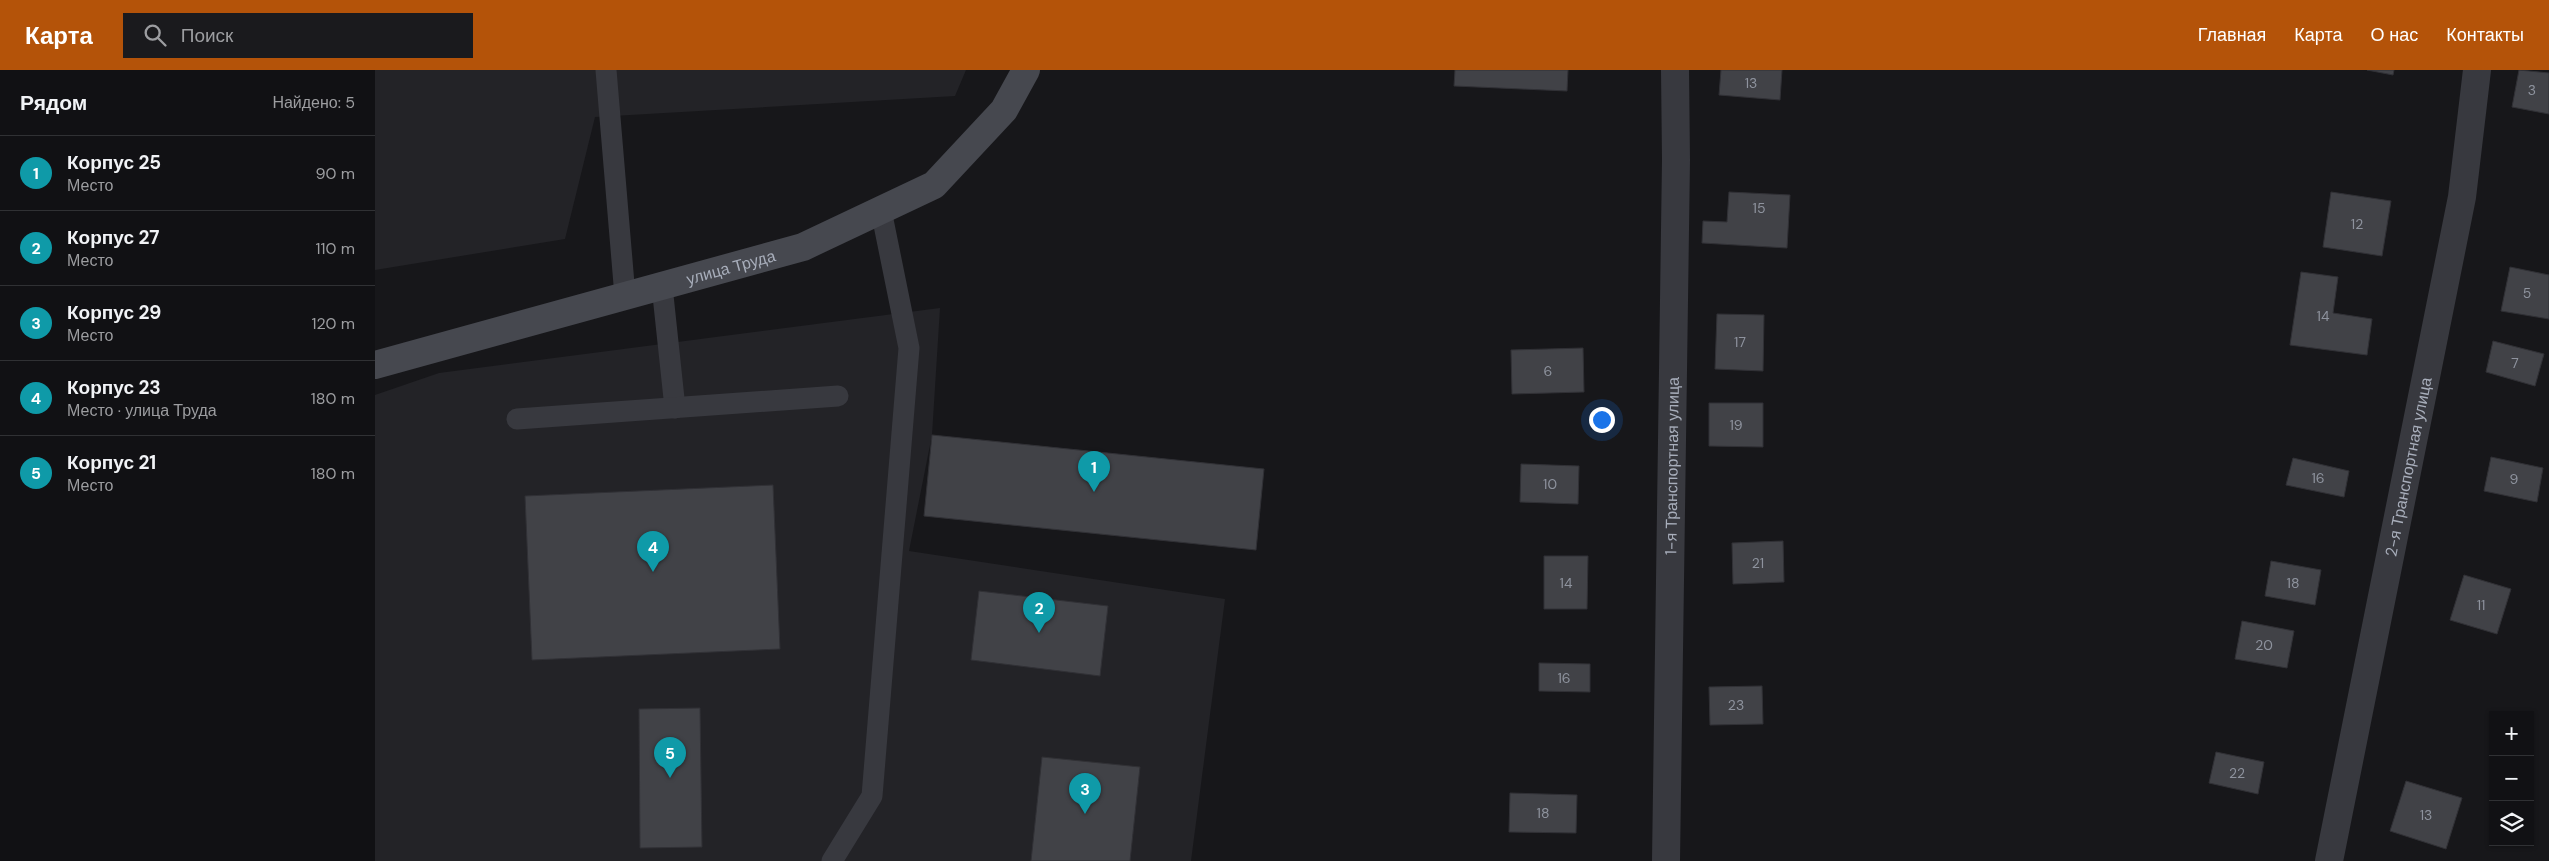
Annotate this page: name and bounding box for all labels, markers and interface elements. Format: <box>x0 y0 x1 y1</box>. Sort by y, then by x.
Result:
search box <box>123 13 473 58</box>
text: Карта <box>25 20 93 51</box>
icon: search <box>141 21 169 49</box>
text: Поиск <box>181 23 233 48</box>
text: Главная <box>2198 23 2266 47</box>
text: Карта <box>2294 23 2343 47</box>
text: О нас <box>2371 23 2418 47</box>
text: Контакты <box>2446 23 2524 47</box>
house number: 13 <box>1745 74 1757 92</box>
house number: 3 <box>2528 81 2536 99</box>
text: Рядом <box>20 89 87 117</box>
text: Найдено: 5 <box>272 92 355 113</box>
text: Корпус 25 <box>67 150 161 175</box>
text: 1 <box>33 163 39 184</box>
text: 90 m <box>315 163 355 184</box>
text: Место <box>67 175 113 196</box>
house number: 15 <box>1753 199 1765 217</box>
house number: 12 <box>2351 215 2363 233</box>
text: Корпус 27 <box>67 225 159 250</box>
text: 2 <box>31 238 41 259</box>
text: 110 m <box>316 238 355 259</box>
street label: улица Труда <box>684 245 778 290</box>
text: Место <box>67 250 113 271</box>
house number: 5 <box>2523 284 2531 302</box>
text: Корпус 29 <box>67 300 161 325</box>
house number: 14 <box>2317 307 2330 325</box>
text: 3 <box>31 313 41 334</box>
text: 120 m <box>311 313 355 334</box>
text: Место <box>67 325 113 346</box>
house number: 17 <box>1734 333 1746 351</box>
house number: 7 <box>2511 354 2519 372</box>
house number: 6 <box>1544 362 1552 380</box>
text: Корпус 23 <box>67 375 161 400</box>
street label: 2-я Транспортная улица <box>2380 375 2437 558</box>
street label: 1-я Транспортная улица <box>1660 377 1684 555</box>
text: 4 <box>31 388 41 409</box>
text: 180 m <box>311 388 355 409</box>
text: Место · улица Труда <box>67 400 217 421</box>
your location <box>1589 407 1615 433</box>
house number: 19 <box>1729 416 1743 434</box>
text: Корпус 21 <box>67 450 156 475</box>
pin: 1 <box>1078 451 1110 492</box>
text: 5 <box>31 463 41 484</box>
text: 180 m <box>311 463 355 484</box>
house number: 16 <box>2311 469 2325 487</box>
house number: 9 <box>2510 470 2519 488</box>
text: Место <box>67 475 113 496</box>
house number: 10 <box>1543 475 1557 493</box>
pin: 4 <box>637 531 669 572</box>
house number: 21 <box>1752 554 1764 572</box>
house number: 14 <box>1560 574 1573 592</box>
house number: 18 <box>2287 574 2299 592</box>
pin: 2 <box>1023 592 1055 633</box>
house number: 11 <box>2477 596 2485 614</box>
house number: 20 <box>2255 636 2273 654</box>
house number: 16 <box>1557 669 1571 687</box>
house number: 23 <box>1728 696 1744 714</box>
map controls <box>2489 711 2534 846</box>
button: + <box>2489 711 2534 756</box>
pin: 5 <box>654 737 686 778</box>
button: − <box>2489 756 2534 801</box>
house number: 22 <box>2229 764 2245 782</box>
pin: 3 <box>1069 773 1101 814</box>
button: layers <box>2489 801 2534 846</box>
house number: 18 <box>1537 804 1549 822</box>
house number: 13 <box>2420 806 2432 824</box>

